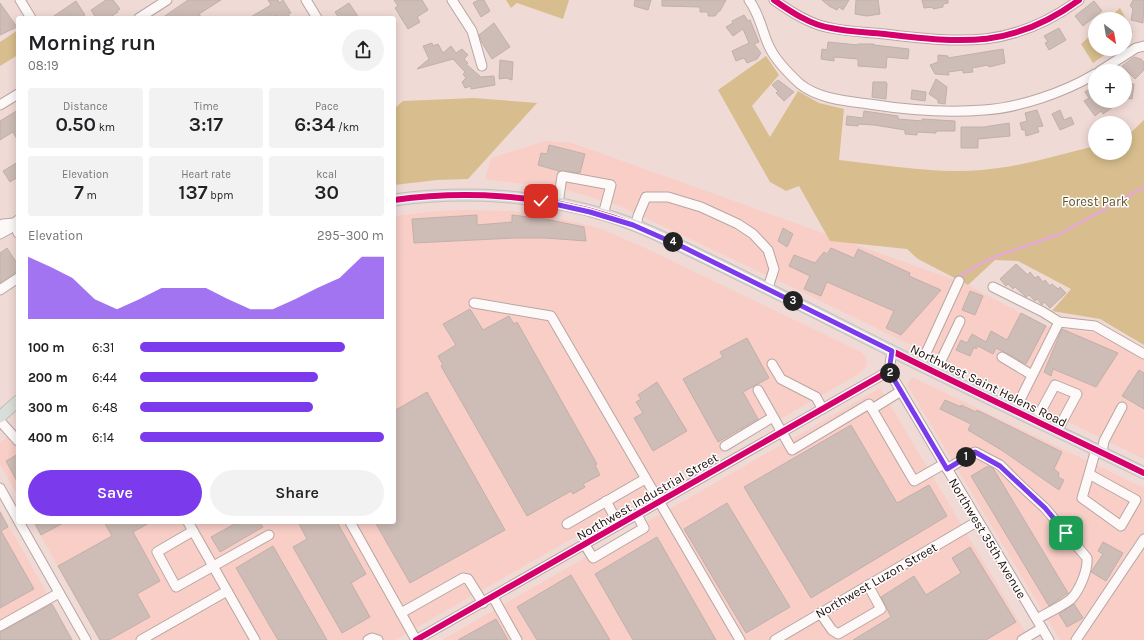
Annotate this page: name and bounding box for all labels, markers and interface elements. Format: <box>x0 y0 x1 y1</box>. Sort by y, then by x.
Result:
north arrow <box>1088 12 1132 56</box>
map controls <box>1088 12 1132 160</box>
button: share <box>342 29 384 71</box>
text: Morning run <box>28 30 156 56</box>
text: 08:19 <box>28 58 59 73</box>
button: + <box>1088 64 1132 108</box>
text: Distance <box>63 100 108 113</box>
text: Time <box>194 100 218 113</box>
text: Pace <box>315 100 338 113</box>
text: 0.50 <box>56 113 96 136</box>
text: 3:17 <box>189 113 223 136</box>
text: 6:34 <box>294 113 335 136</box>
button: − <box>1088 116 1132 160</box>
text: km <box>96 121 115 134</box>
text: /km <box>335 121 359 134</box>
text: Elevation <box>62 168 109 181</box>
text: Heart rate <box>181 168 231 181</box>
text: kcal <box>316 168 337 181</box>
text: 7 <box>74 181 84 204</box>
text: 137 <box>179 181 208 204</box>
text: 30 <box>314 181 339 204</box>
pin <box>524 184 558 218</box>
text: m <box>84 189 97 202</box>
text: bpm <box>208 189 233 202</box>
icon: check <box>530 190 552 212</box>
park label: Forest Park <box>1062 194 1128 209</box>
text: Elevation <box>28 228 83 243</box>
text: 295–300 m <box>317 228 384 243</box>
pin: 4 <box>663 232 683 252</box>
text: 4 <box>670 235 676 248</box>
pin: 3 <box>783 291 803 311</box>
text: 3 <box>790 294 796 307</box>
text: 100 m <box>28 340 65 355</box>
text: 6:31 <box>92 340 114 355</box>
street label: Northwest Saint Helens Road <box>908 341 1070 430</box>
pin: 2 <box>880 363 900 383</box>
text: 2 <box>887 366 893 379</box>
text: 200 m <box>28 370 68 385</box>
text: 6:44 <box>92 370 117 385</box>
text: 300 m <box>28 400 68 415</box>
text: 6:48 <box>92 400 118 415</box>
text: 400 m <box>28 430 68 445</box>
text: 6:14 <box>92 430 114 445</box>
pin: 1 <box>956 447 976 467</box>
street label: Northwest Industrial Street <box>574 450 721 543</box>
text: 1 <box>964 450 968 463</box>
button: Save <box>28 470 202 516</box>
button: Share <box>210 470 384 516</box>
street label: Northwest 35th Avenue <box>946 475 1030 602</box>
pin <box>1049 516 1083 550</box>
icon: arrive <box>1055 522 1077 544</box>
street label: Northwest Luzon Street <box>813 539 940 621</box>

